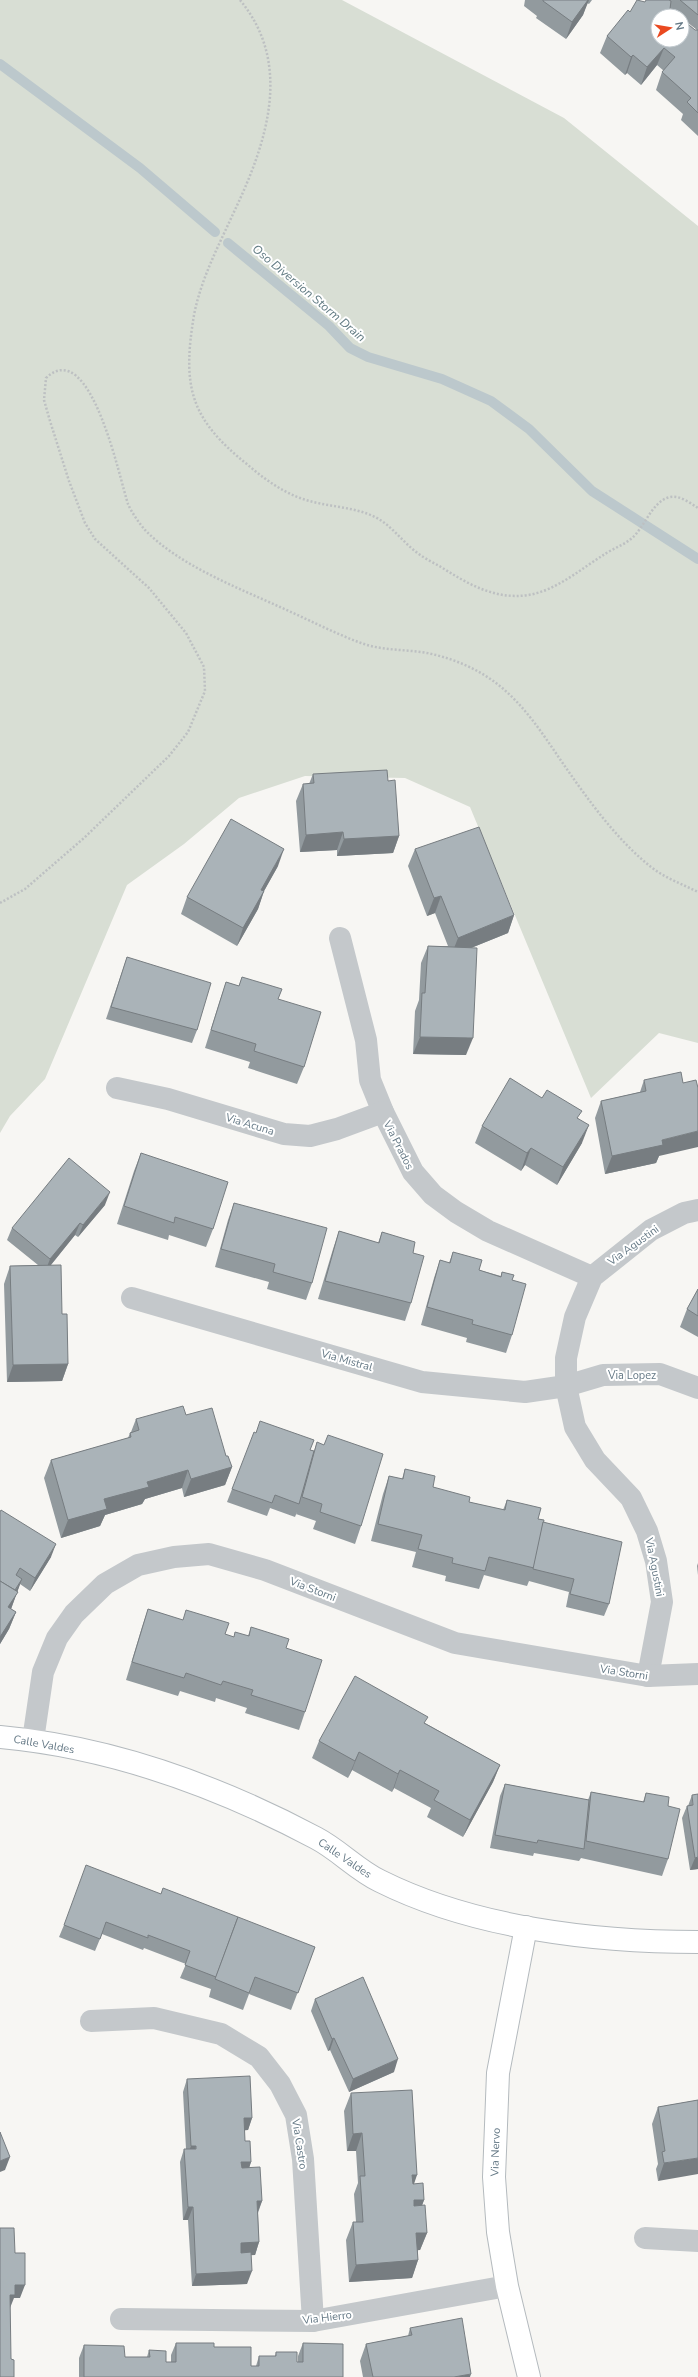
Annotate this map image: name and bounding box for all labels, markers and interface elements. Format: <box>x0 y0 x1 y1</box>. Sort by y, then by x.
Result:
north arrow <box>650 8 690 48</box>
text: N <box>671 20 687 32</box>
water label: Oso Diversion Storm Drain <box>249 241 369 345</box>
street label: Via Acuna <box>223 1110 276 1139</box>
street label: Via Prados <box>379 1117 417 1172</box>
street label: Via Agustini <box>604 1222 662 1270</box>
street label: Via Mistral <box>318 1346 375 1375</box>
street label: Via Lopez <box>607 1368 656 1383</box>
street label: Via Agustini <box>641 1535 668 1598</box>
street label: Via Storni <box>287 1573 338 1605</box>
street label: Via Storni <box>598 1661 649 1684</box>
street label: Calle Valdes <box>12 1732 76 1757</box>
street label: Calle Valdes <box>315 1835 375 1882</box>
street label: Via Castro <box>288 2117 311 2170</box>
street label: Via Nervo <box>487 2127 504 2178</box>
street label: Via Hierro <box>301 2307 353 2328</box>

